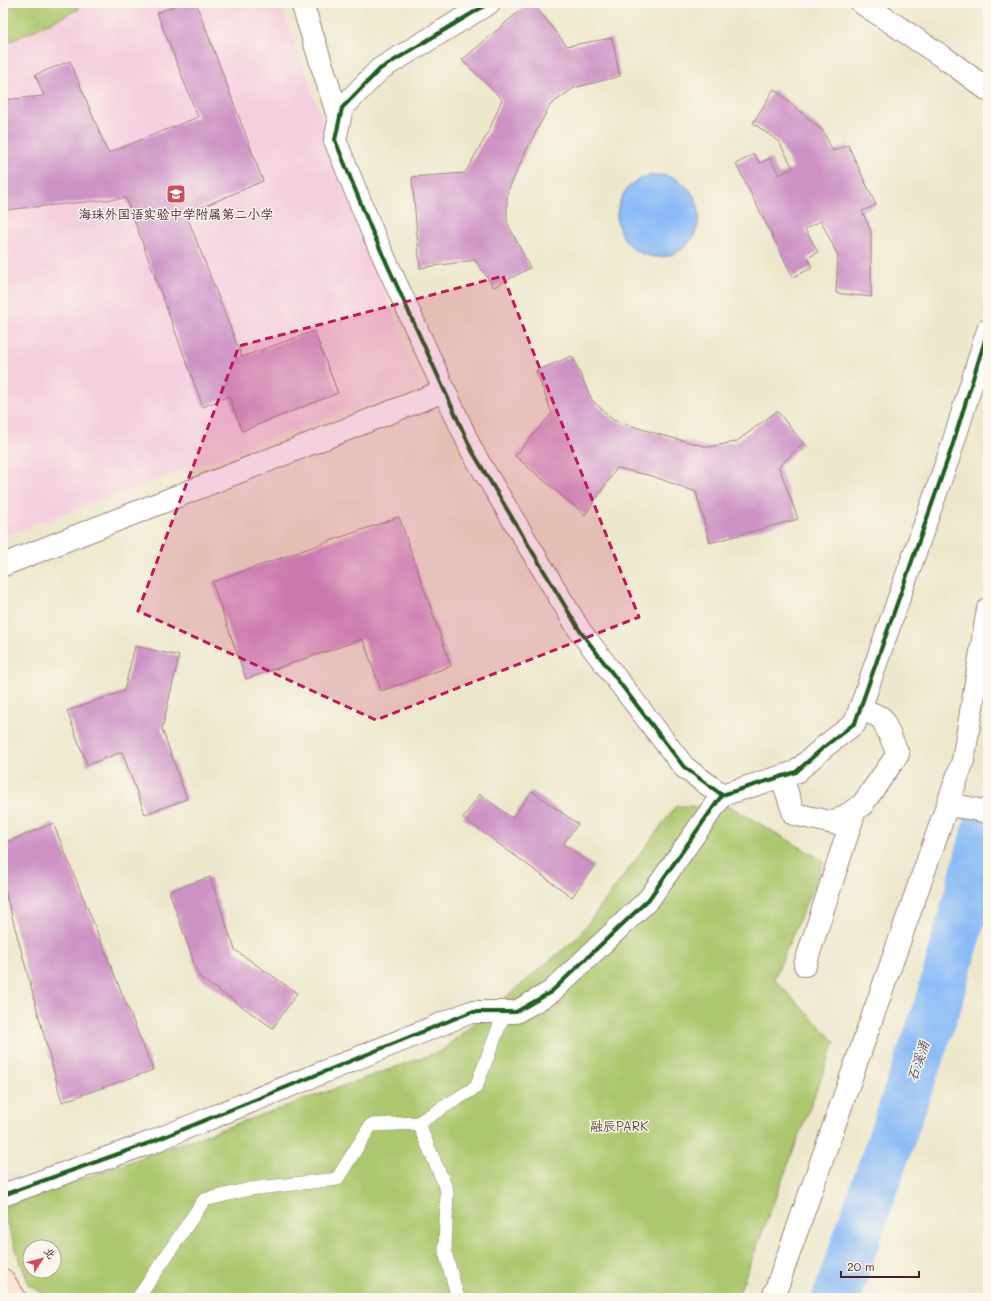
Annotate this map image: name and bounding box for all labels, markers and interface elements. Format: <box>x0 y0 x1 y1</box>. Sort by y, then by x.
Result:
school or university icon: 海珠外国语实验中学附属第二小学 <box>165 183 187 205</box>
place label: 海珠外国语实验中学附属第二小学 <box>78 205 274 222</box>
water label: 石溪涌 <box>902 1037 934 1084</box>
park label: 融辰PARK <box>590 1117 648 1134</box>
north arrow <box>22 1239 62 1279</box>
text: 北 <box>41 1244 60 1262</box>
scale bar <box>841 1253 919 1279</box>
text: 20 m <box>847 1258 875 1274</box>

